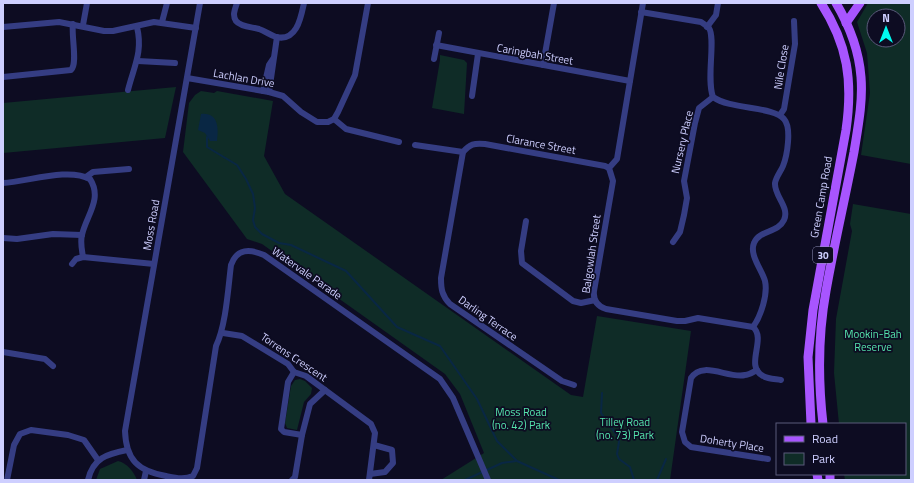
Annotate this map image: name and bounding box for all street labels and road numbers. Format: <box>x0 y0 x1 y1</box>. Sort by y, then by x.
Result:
street label: Caringbah Street <box>496 39 575 69</box>
street label: Nile Close <box>770 43 793 91</box>
street label: Lachlan Drive <box>212 65 276 91</box>
street label: Nursery Place <box>667 109 697 175</box>
street label: Clarance Street <box>505 130 577 158</box>
street label: Green Camp Road <box>806 155 836 239</box>
street label: Moss Road <box>139 198 163 252</box>
street label: Balgowlah Street <box>578 213 604 294</box>
street label: Watervale Parade <box>269 243 346 303</box>
road number: 30 <box>813 247 833 263</box>
street label: Darling Terrace <box>455 292 521 345</box>
street label: Torrens Crescent <box>257 329 331 385</box>
street label: Doherty Place <box>699 430 766 456</box>

